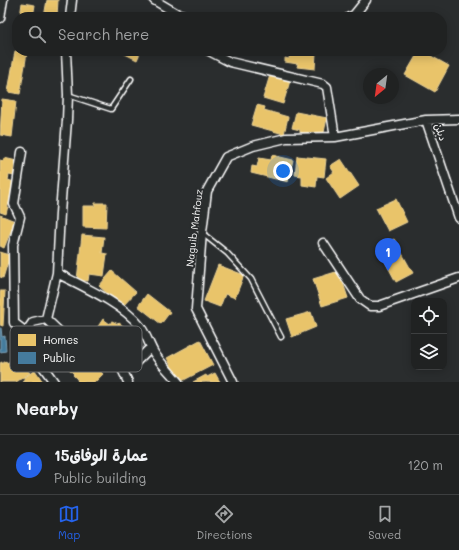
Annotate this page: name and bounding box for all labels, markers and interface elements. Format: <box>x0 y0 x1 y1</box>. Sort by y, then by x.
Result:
search box <box>12 12 447 56</box>
icon: search <box>26 23 48 45</box>
text: Search here <box>58 24 149 44</box>
north arrow <box>363 68 399 104</box>
street label: دبلن <box>432 121 451 143</box>
your location <box>273 161 293 181</box>
street label: Naguib Mahfouz <box>182 188 206 268</box>
pin: 1 <box>375 238 401 271</box>
map controls <box>411 298 447 370</box>
button: locate <box>411 298 447 334</box>
legend <box>10 326 142 372</box>
text: Homes <box>43 332 78 347</box>
button: layers <box>411 334 447 370</box>
text: Public <box>43 350 75 365</box>
text: Nearby <box>16 397 78 419</box>
text: عمارة الوفاق15 <box>54 445 149 465</box>
text: 1 <box>26 456 32 473</box>
text: 120 m <box>407 456 443 473</box>
text: Public building <box>54 469 146 486</box>
tab: Map <box>58 503 80 542</box>
tab: Directions <box>196 503 252 542</box>
tab: Saved <box>368 503 401 542</box>

